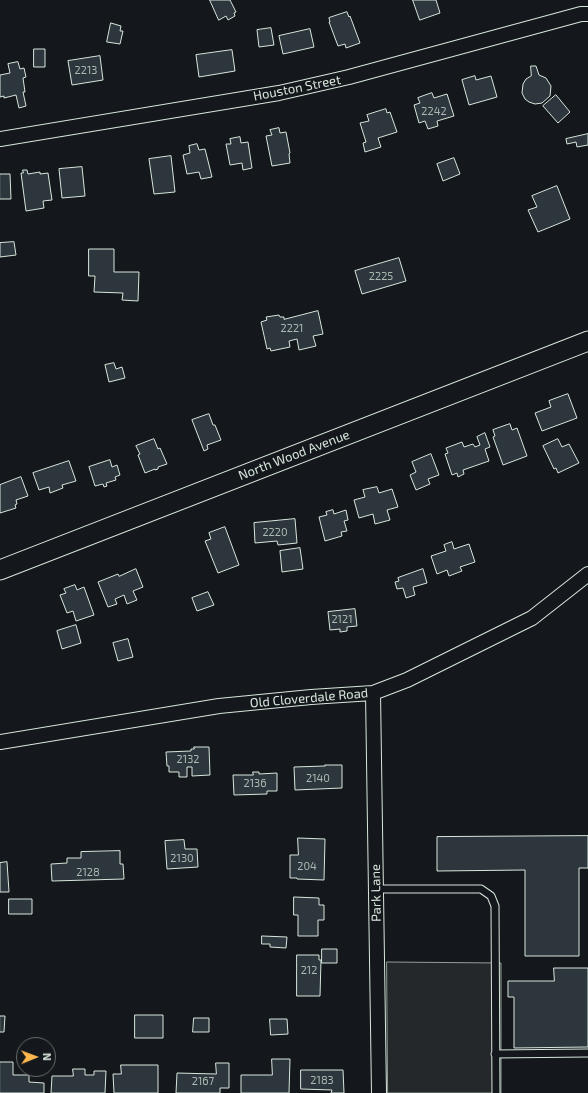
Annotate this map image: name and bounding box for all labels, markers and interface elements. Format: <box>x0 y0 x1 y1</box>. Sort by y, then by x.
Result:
house number: 2213 <box>75 63 97 77</box>
street label: Houston Street <box>252 72 342 104</box>
house number: 2242 <box>421 104 447 118</box>
house number: 2225 <box>369 269 393 283</box>
house number: 2221 <box>281 321 303 335</box>
street label: North Wood Avenue <box>236 427 352 483</box>
house number: 2220 <box>262 525 288 539</box>
house number: 2121 <box>331 612 353 626</box>
street label: Old Cloverdale Road <box>249 685 369 711</box>
house number: 2132 <box>177 752 199 766</box>
house number: 2140 <box>306 771 330 785</box>
house number: 2136 <box>244 776 266 790</box>
house number: 2130 <box>170 851 194 865</box>
house number: 204 <box>297 859 317 873</box>
street label: Park Lane <box>368 864 384 922</box>
house number: 2128 <box>76 865 100 879</box>
house number: 212 <box>301 963 317 977</box>
north arrow <box>16 1037 56 1077</box>
text: N <box>41 1053 54 1061</box>
house number: 2183 <box>310 1073 334 1087</box>
house number: 2167 <box>192 1074 214 1088</box>

